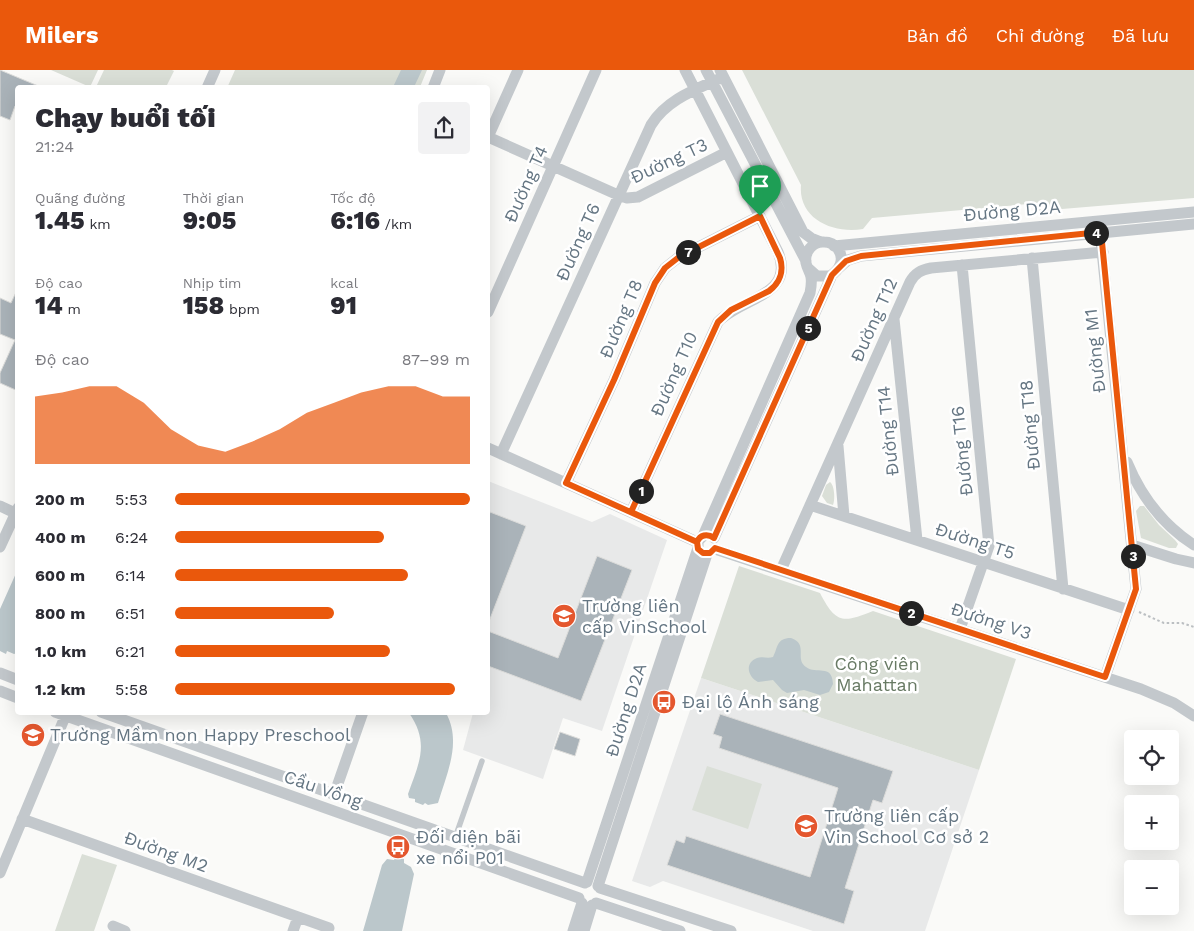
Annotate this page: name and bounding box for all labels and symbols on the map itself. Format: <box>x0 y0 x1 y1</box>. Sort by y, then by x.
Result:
street label: Đường T3 <box>627 134 711 188</box>
street label: Đường T4 <box>499 142 552 226</box>
pin <box>739 165 781 216</box>
street label: Đường D2A <box>963 196 1061 225</box>
street label: Đường T6 <box>551 200 604 284</box>
pin: 4 <box>1084 220 1108 246</box>
pin: 7 <box>676 240 700 264</box>
street label: Đường T12 <box>846 274 901 365</box>
street label: Đường T8 <box>595 276 647 361</box>
street label: Đường M1 <box>1080 308 1109 394</box>
pin: 5 <box>796 316 820 340</box>
street label: Đường T10 <box>646 328 702 419</box>
street label: Đường T18 <box>1015 379 1044 471</box>
street label: Đường T14 <box>872 385 903 477</box>
street label: Đường T16 <box>946 405 977 497</box>
pin: 1 <box>628 478 654 504</box>
street label: Đường T5 <box>932 518 1018 563</box>
pin: 3 <box>1120 544 1146 568</box>
place label: Trường liên cấp VinSchool <box>582 595 707 637</box>
street label: Đường V3 <box>948 598 1034 643</box>
pin: 2 <box>898 600 924 626</box>
school or university icon: Trường liên cấp VinSchool <box>551 603 577 629</box>
park label: Công viên Mahattan <box>834 653 920 695</box>
street label: Đường D2A <box>600 660 651 759</box>
bus stop icon: Đại lộ Ánh sáng <box>651 689 677 715</box>
place label: Đại lộ Ánh sáng <box>682 691 819 712</box>
school or university icon: Trường Mầm non Happy Preschool <box>20 722 46 748</box>
place label: Trường Mầm non Happy Preschool <box>50 724 351 745</box>
street label: Cầu Vồng <box>281 765 366 812</box>
place label: Trường liên cấp Vin School Cơ sở 2 <box>824 805 989 847</box>
school or university icon: Trường liên cấp Vin School Cơ sở 2 <box>793 813 819 839</box>
place label: Đối diện bãi xe nổi P01 <box>416 826 521 868</box>
street label: Đường M2 <box>121 827 211 876</box>
bus stop icon: Đối diện bãi xe nổi P01 <box>385 834 411 860</box>

